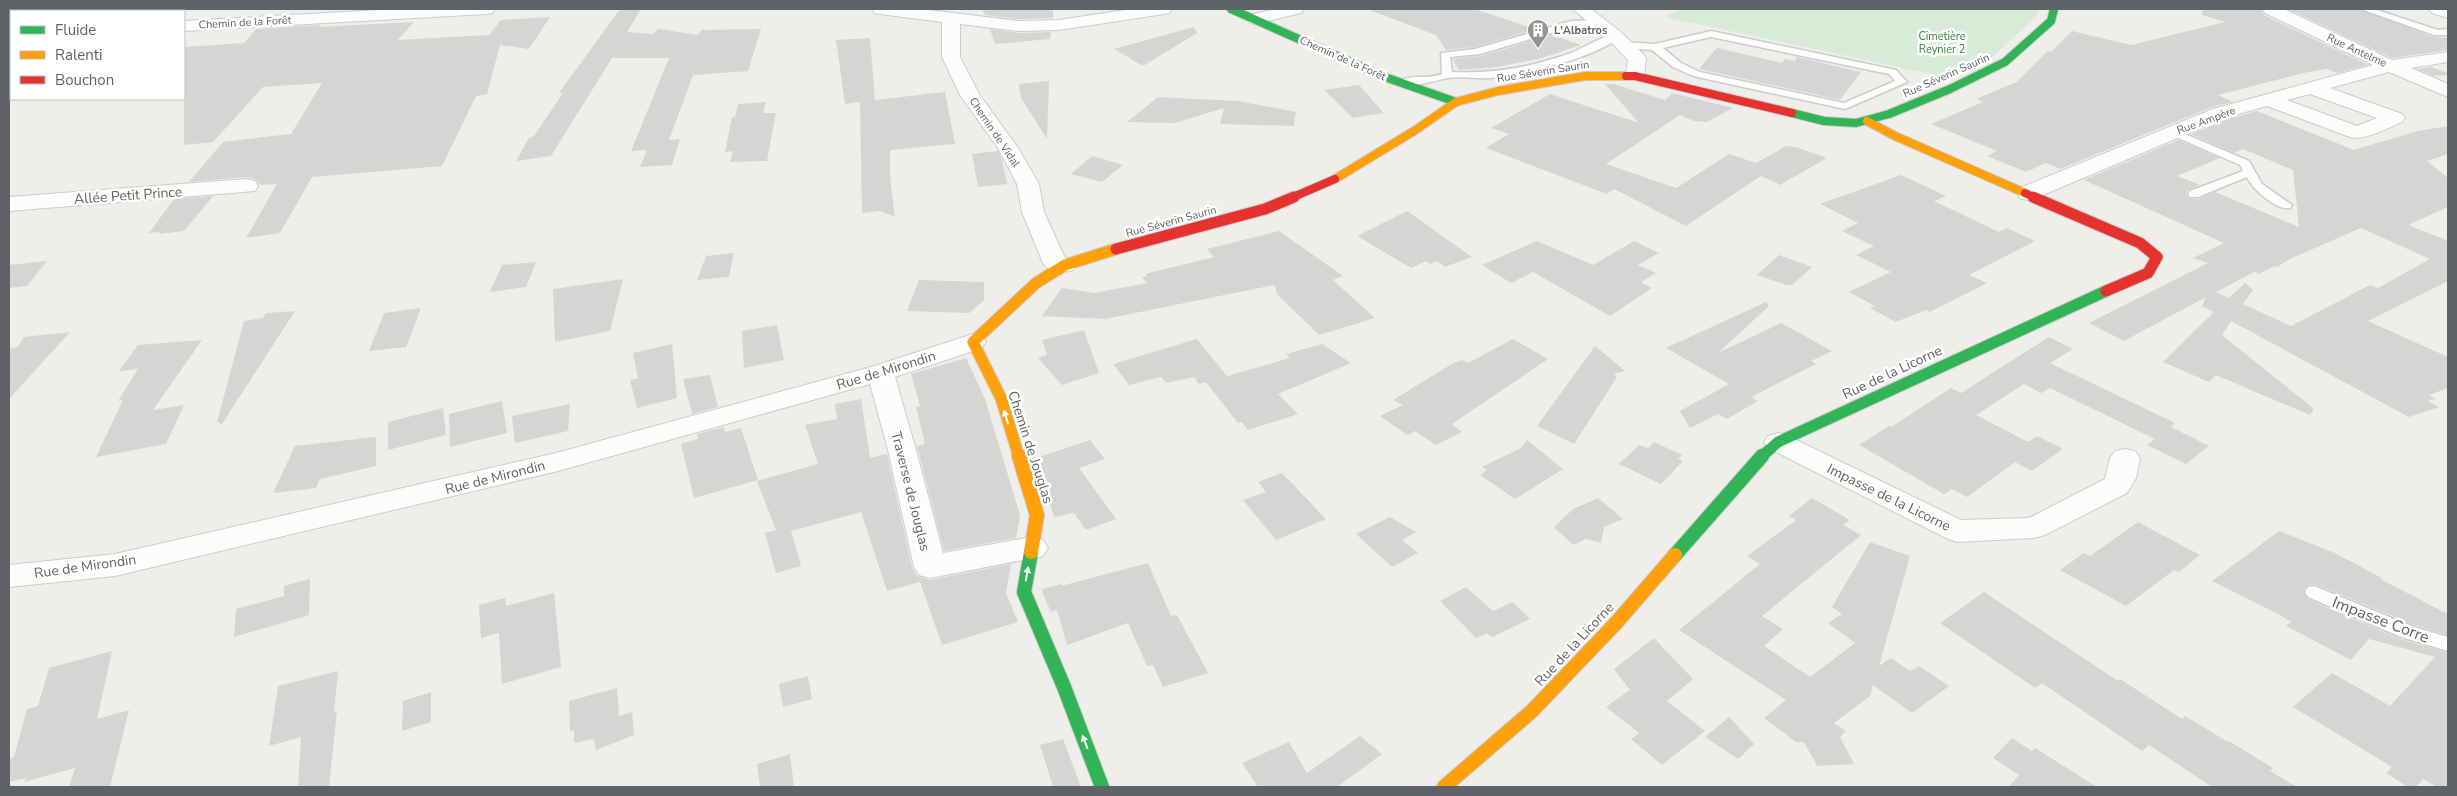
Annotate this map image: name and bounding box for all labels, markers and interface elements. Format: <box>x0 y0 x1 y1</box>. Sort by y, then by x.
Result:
legend <box>10 10 185 100</box>
street label: Chemin de la Forêt <box>198 13 292 32</box>
building icon: L'Albatros <box>1526 18 1550 49</box>
text: Fluide <box>55 20 96 40</box>
place label: L'Albatros <box>1554 23 1607 38</box>
park label: Cimetière Reynier 2 <box>1918 29 1966 57</box>
street label: Rue Antelme <box>2324 30 2389 71</box>
street label: Chemin de la Forêt <box>1297 33 1388 84</box>
text: Ralenti <box>55 45 103 65</box>
street label: Rue Séverin Saurin <box>1901 50 1992 101</box>
street label: Rue Séverin Saurin <box>1496 57 1590 86</box>
text: Bouchon <box>55 70 114 90</box>
street label: Chemin de Vidal <box>966 94 1024 171</box>
street label: Rue Ampère <box>2175 103 2238 138</box>
street label: Allée Petit Prince <box>73 182 183 209</box>
street label: Rue Séverin Saurin <box>1124 202 1218 241</box>
street label: Rue de la Licorne <box>1839 341 1945 404</box>
street label: Rue de Mirondin <box>834 346 938 395</box>
street label: Chemin de Jouglas <box>1003 388 1058 506</box>
one-way arrow <box>1002 409 1010 424</box>
street label: Traverse de Jouglas <box>886 429 935 553</box>
street label: Rue de Mirondin <box>443 456 547 499</box>
street label: Impasse de la Licorne <box>1824 459 1954 536</box>
street label: Rue de Mirondin <box>33 550 137 583</box>
one-way arrow <box>1024 565 1032 581</box>
street label: Impasse Corre <box>2329 591 2432 649</box>
street label: Rue de la Licorne <box>1531 598 1618 690</box>
one-way arrow <box>1081 734 1088 749</box>

